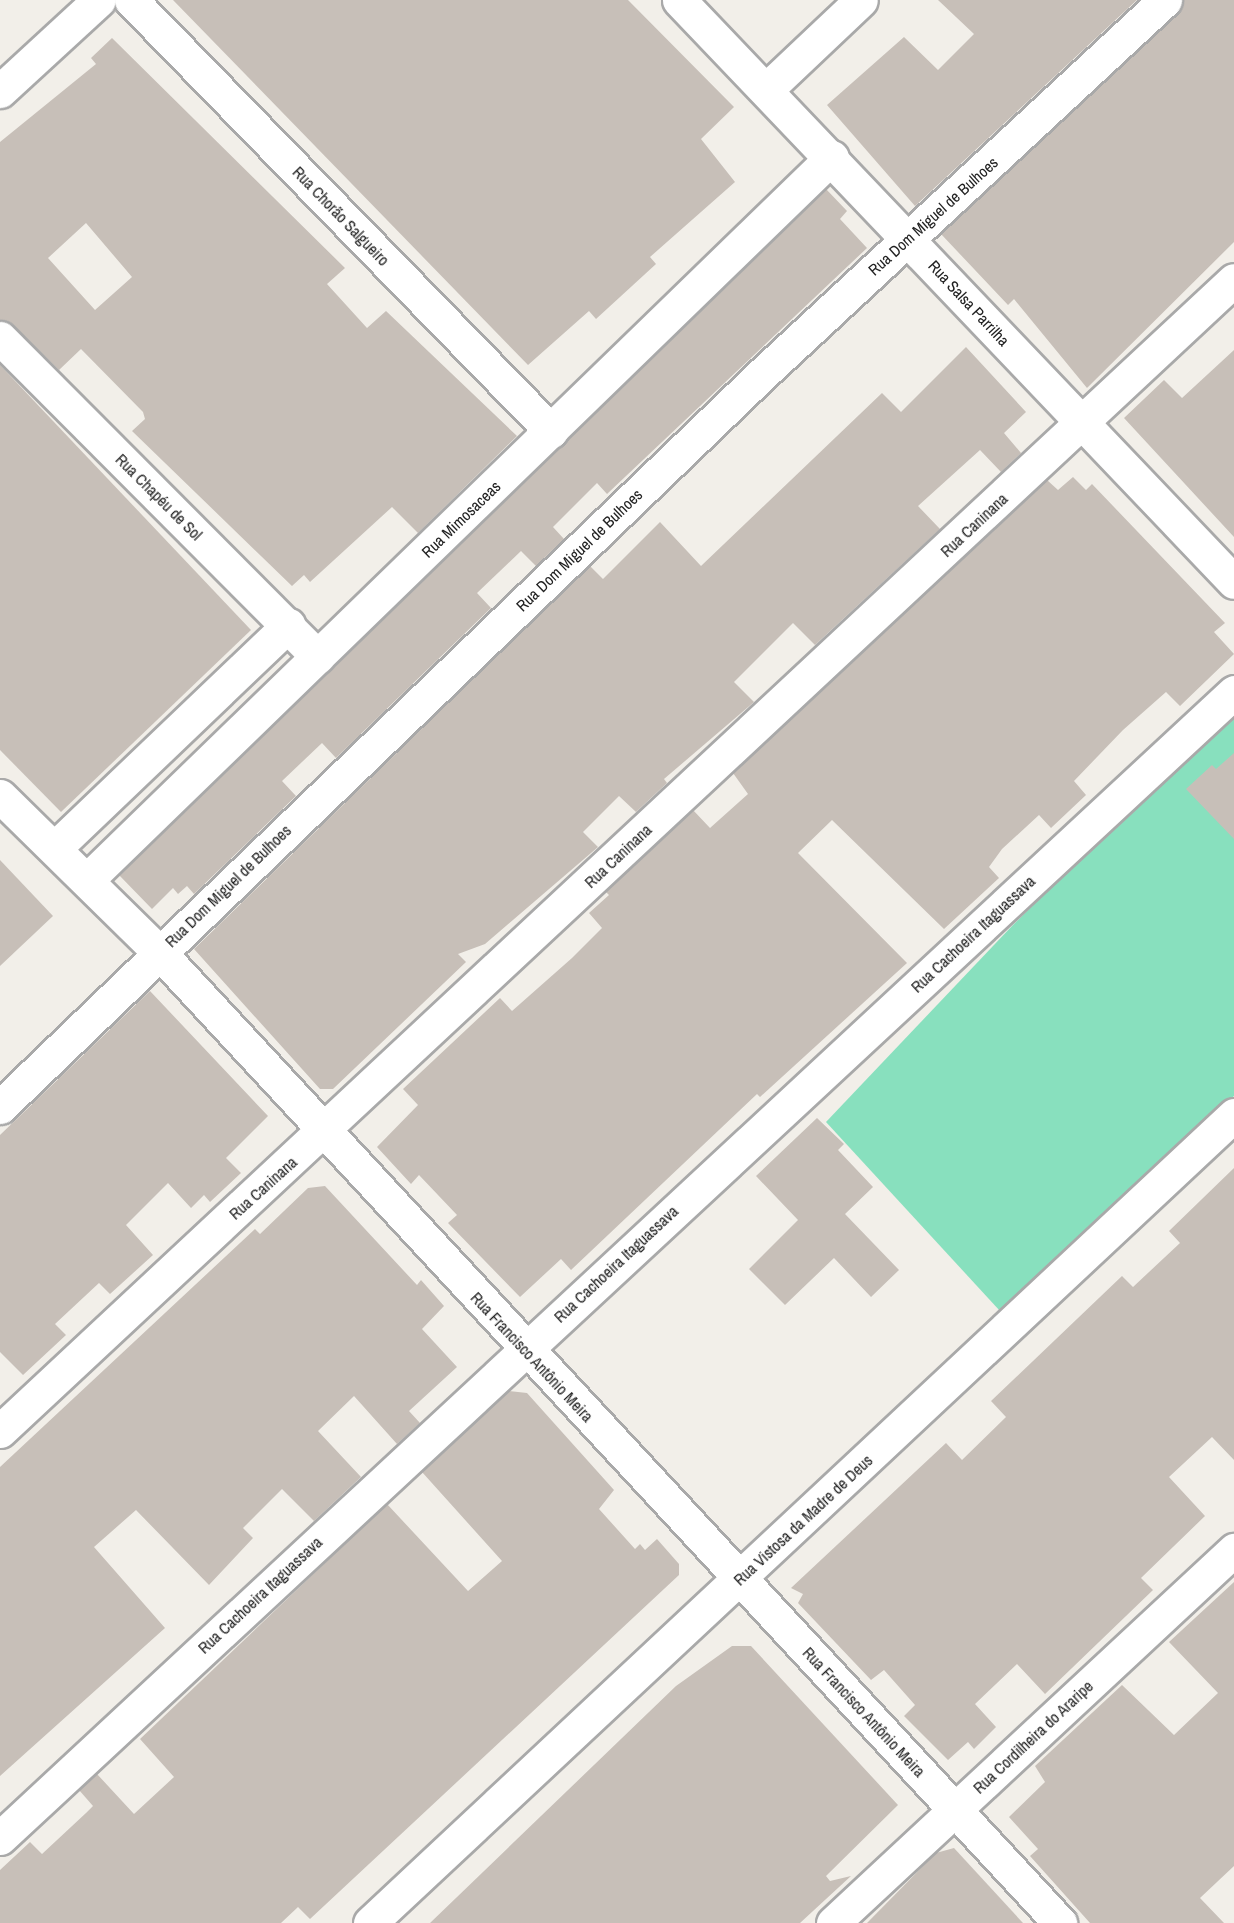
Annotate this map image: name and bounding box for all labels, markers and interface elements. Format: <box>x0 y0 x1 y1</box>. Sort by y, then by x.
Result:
street label: Rua Dom Miguel de Bulhoes <box>864 153 1002 279</box>
street label: Rua Chorão Salgueiro <box>289 162 393 270</box>
street label: Rua Salsa Parrilha <box>924 256 1014 350</box>
street label: Rua Chapéu de Sol <box>112 450 206 544</box>
street label: Rua Mimosaceas <box>418 477 504 561</box>
street label: Rua Dom Miguel de Bulhoes <box>512 485 646 615</box>
street label: Rua Caninana <box>937 489 1011 561</box>
street label: Rua Caninana <box>581 820 655 892</box>
street label: Rua Dom Miguel de Bulhoes <box>161 821 295 951</box>
street label: Rua Cachoeira Itaguassava <box>907 872 1039 996</box>
street label: Rua Caninana <box>225 1153 301 1223</box>
street label: Rua Cachoeira Itaguassava <box>550 1202 682 1326</box>
street label: Rua Francisco Antônio Meira <box>467 1288 597 1426</box>
street label: Rua Vistosa da Madre de Deus <box>730 1451 876 1589</box>
street label: Rua Cachoeira Itaguassava <box>194 1533 326 1657</box>
street label: Rua Francisco Antônio Meira <box>799 1643 929 1781</box>
street label: Rua Cordilheira do Araripe <box>969 1676 1097 1798</box>

